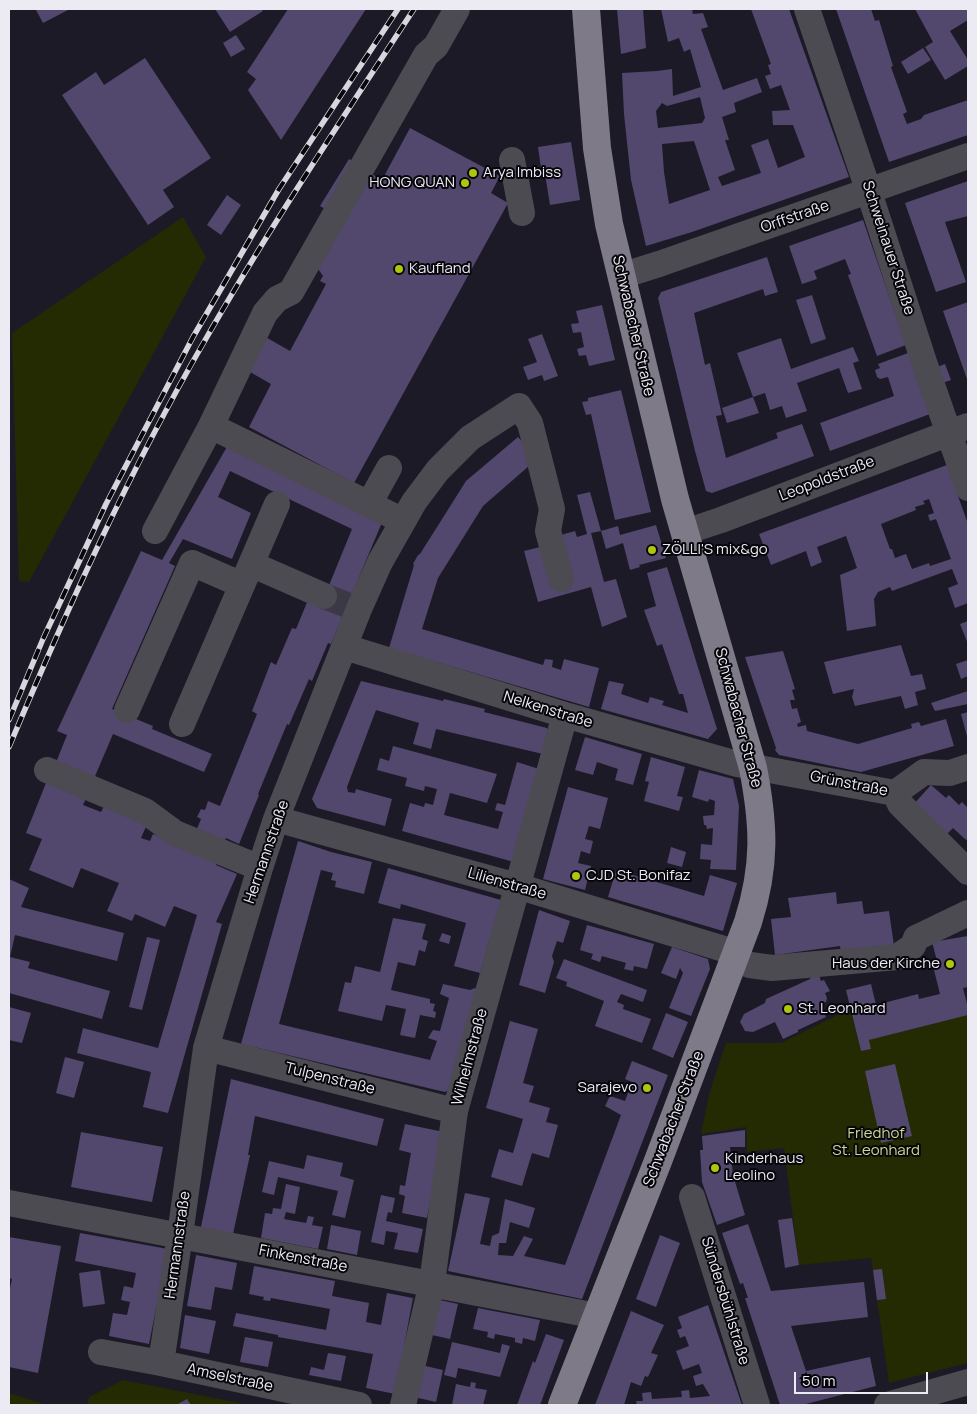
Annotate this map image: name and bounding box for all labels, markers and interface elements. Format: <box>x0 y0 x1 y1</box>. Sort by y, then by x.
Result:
place label: Arya Imbiss <box>483 164 561 182</box>
marker: Arya Imbiss <box>467 167 479 179</box>
place label: HONG QUAN <box>369 174 455 192</box>
marker: HONG QUAN <box>459 177 471 189</box>
street label: Schweinauer Straße <box>858 179 918 317</box>
street label: Orffstraße <box>758 197 832 237</box>
street label: Schwabacher Straße <box>608 254 658 398</box>
place label: Kaufland <box>409 260 471 278</box>
marker: Kaufland <box>393 263 405 275</box>
street label: Leopoldstraße <box>777 453 877 505</box>
place label: ZÖLLI'S mix&go <box>662 541 768 559</box>
marker: ZÖLLI'S mix&go <box>646 544 658 556</box>
street label: Schwabacher Straße <box>711 646 765 790</box>
street label: Nelkenstraße <box>501 688 595 732</box>
street label: Grünstraße <box>809 768 889 800</box>
street label: Hermannstraße <box>241 798 293 906</box>
street label: Lilienstraße <box>466 864 548 904</box>
place label: CJD St. Bonifaz <box>586 867 691 885</box>
marker: CJD St. Bonifaz <box>570 870 582 882</box>
place label: Haus der Kirche <box>832 955 940 973</box>
marker: Haus der Kirche <box>944 958 956 970</box>
place label: St. Leonhard <box>798 1000 886 1018</box>
marker: St. Leonhard <box>782 1003 794 1015</box>
street label: Wilhelmstraße <box>448 1007 492 1107</box>
street label: Schwabacher Straße <box>640 1049 708 1189</box>
street label: Tulpenstraße <box>283 1059 377 1099</box>
place label: Sarajevo <box>578 1079 637 1097</box>
marker: Sarajevo <box>641 1082 653 1094</box>
park label: Friedhof St. Leonhard <box>832 1125 920 1160</box>
place label: Kinderhaus Leolino <box>725 1150 803 1185</box>
marker: Kinderhaus Leolino <box>709 1162 721 1174</box>
street label: Hermannstraße <box>162 1190 194 1300</box>
street label: Sündersbühlstraße <box>697 1235 753 1367</box>
street label: Finkenstraße <box>257 1242 349 1276</box>
street label: Amselstraße <box>185 1360 275 1396</box>
scale bar <box>797 1362 931 1394</box>
text: 50 m <box>802 1370 836 1391</box>

